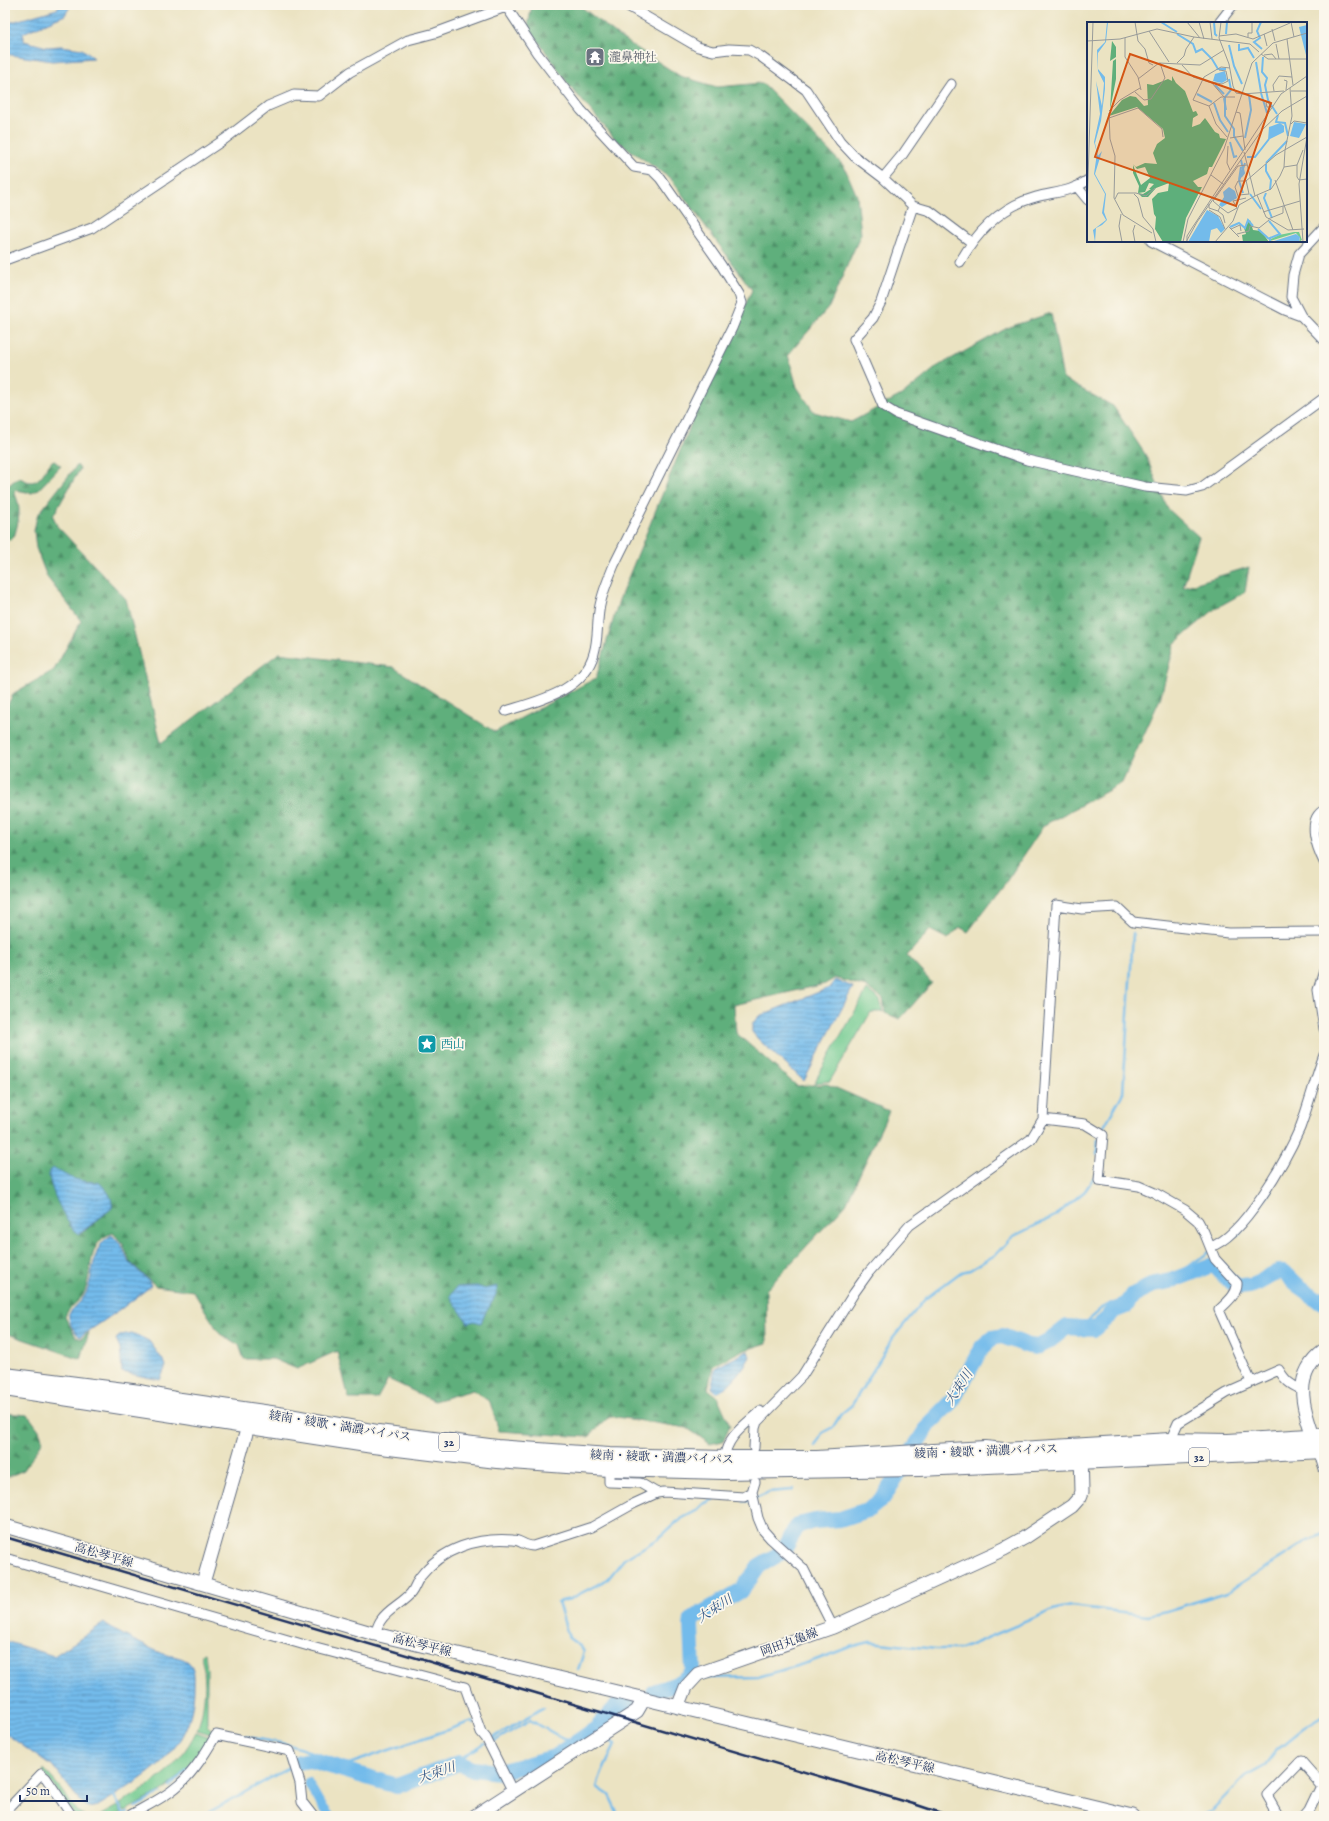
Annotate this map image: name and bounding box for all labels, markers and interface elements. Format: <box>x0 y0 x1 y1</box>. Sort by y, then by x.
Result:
inset map <box>1087 22 1307 242</box>
temple icon: 瀧鼻神社 <box>584 46 606 68</box>
place label: 瀧鼻神社 <box>609 49 657 65</box>
place icon: 西山 <box>416 1033 438 1055</box>
place label: 西山 <box>441 1036 465 1052</box>
water label: 大束川 <box>941 1365 977 1408</box>
street label: 綾南・綾歌・満濃バイパス <box>268 1407 412 1445</box>
road number: 32 <box>439 1433 459 1451</box>
street label: 綾南・綾歌・満濃バイパス <box>914 1440 1058 1462</box>
street label: 綾南・綾歌・満濃バイパス <box>590 1446 734 1468</box>
road number: 32 <box>1189 1448 1209 1466</box>
street label: 高松琴平線 <box>73 1539 135 1571</box>
water label: 大束川 <box>693 1590 737 1626</box>
street label: 岡田丸亀線 <box>758 1624 820 1660</box>
street label: 高松琴平線 <box>391 1630 453 1660</box>
street label: 高松琴平線 <box>874 1747 936 1777</box>
water label: 大束川 <box>415 1757 459 1787</box>
scale bar <box>20 1777 87 1803</box>
text: 50 m <box>26 1783 50 1799</box>

